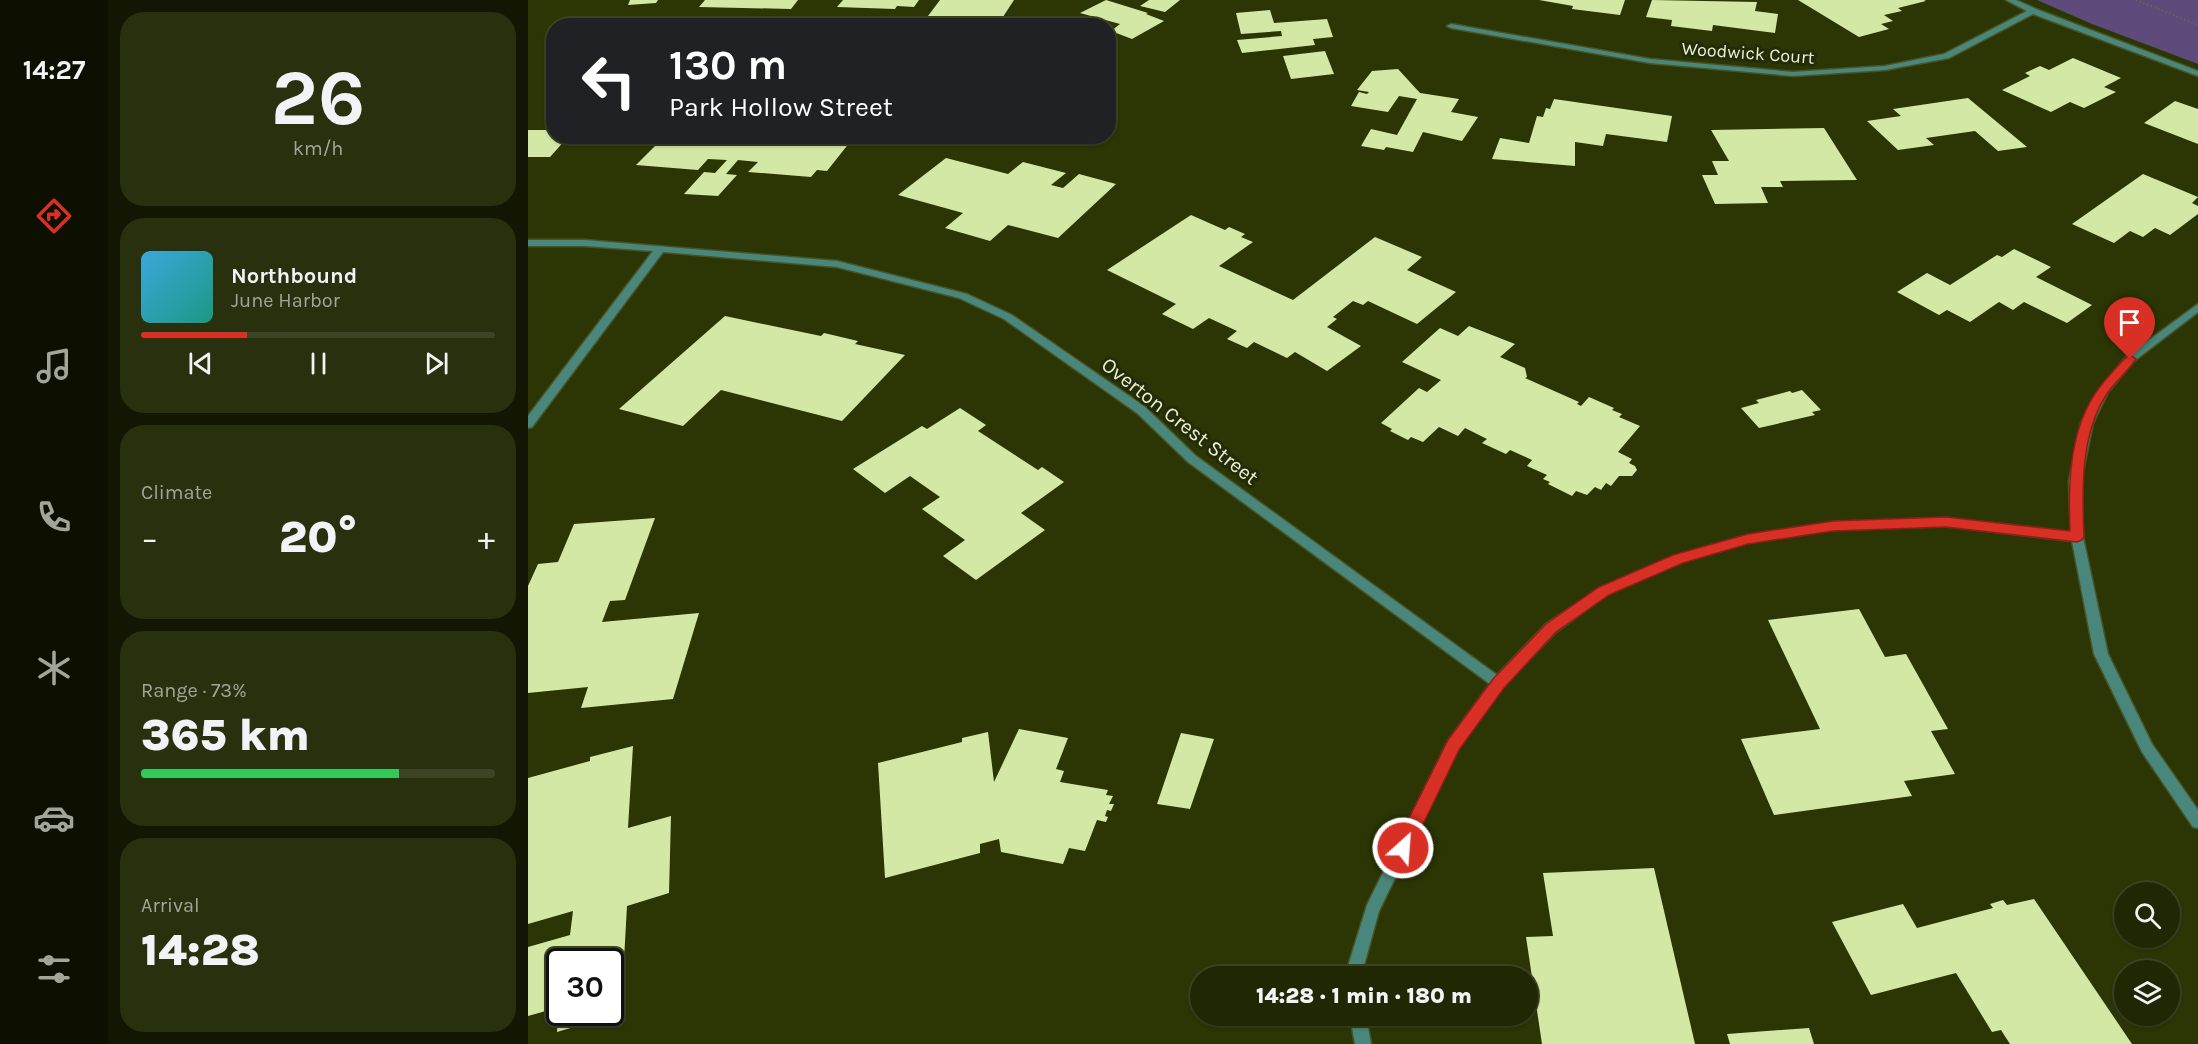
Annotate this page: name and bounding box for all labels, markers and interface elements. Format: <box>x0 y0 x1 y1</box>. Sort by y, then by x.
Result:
street label: Woodwick Court <box>1681 37 1815 69</box>
text: 130 m <box>669 40 787 90</box>
icon: left <box>570 42 648 120</box>
text: 26 <box>271 52 365 144</box>
text: 14:27 <box>23 54 85 86</box>
text: Park Hollow Street <box>669 91 893 123</box>
text: km/h <box>293 137 343 160</box>
icon: directions <box>33 195 75 237</box>
text: Northbound <box>231 263 357 289</box>
text: June Harbor <box>231 289 340 312</box>
pin <box>2104 297 2155 359</box>
icon: arrive <box>2113 306 2146 339</box>
icon: music <box>33 345 75 387</box>
icon: previous <box>184 347 217 380</box>
icon: pause <box>302 347 335 380</box>
icon: next <box>420 347 453 380</box>
street label: Overton Crest Street <box>1097 352 1263 490</box>
text: Climate <box>141 481 212 504</box>
icon: phone <box>33 496 75 538</box>
text: 20° <box>279 511 357 563</box>
text: − <box>141 519 158 557</box>
text: + <box>478 519 495 557</box>
icon: climate <box>33 647 75 689</box>
text: Range · 73% <box>141 679 247 702</box>
text: 365 km <box>141 709 310 761</box>
icon: car <box>33 797 75 839</box>
position arrow <box>1371 816 1435 880</box>
map controls <box>2114 882 2180 1026</box>
button: search <box>2114 882 2180 948</box>
text: Arrival <box>141 894 200 917</box>
text: 14:28 <box>141 924 260 976</box>
icon: filters <box>33 948 75 990</box>
speed limit sign: 30 <box>546 948 624 1026</box>
button: layers <box>2114 960 2180 1026</box>
text: 14:28 · 1 min · 180 m <box>1256 983 1472 1009</box>

